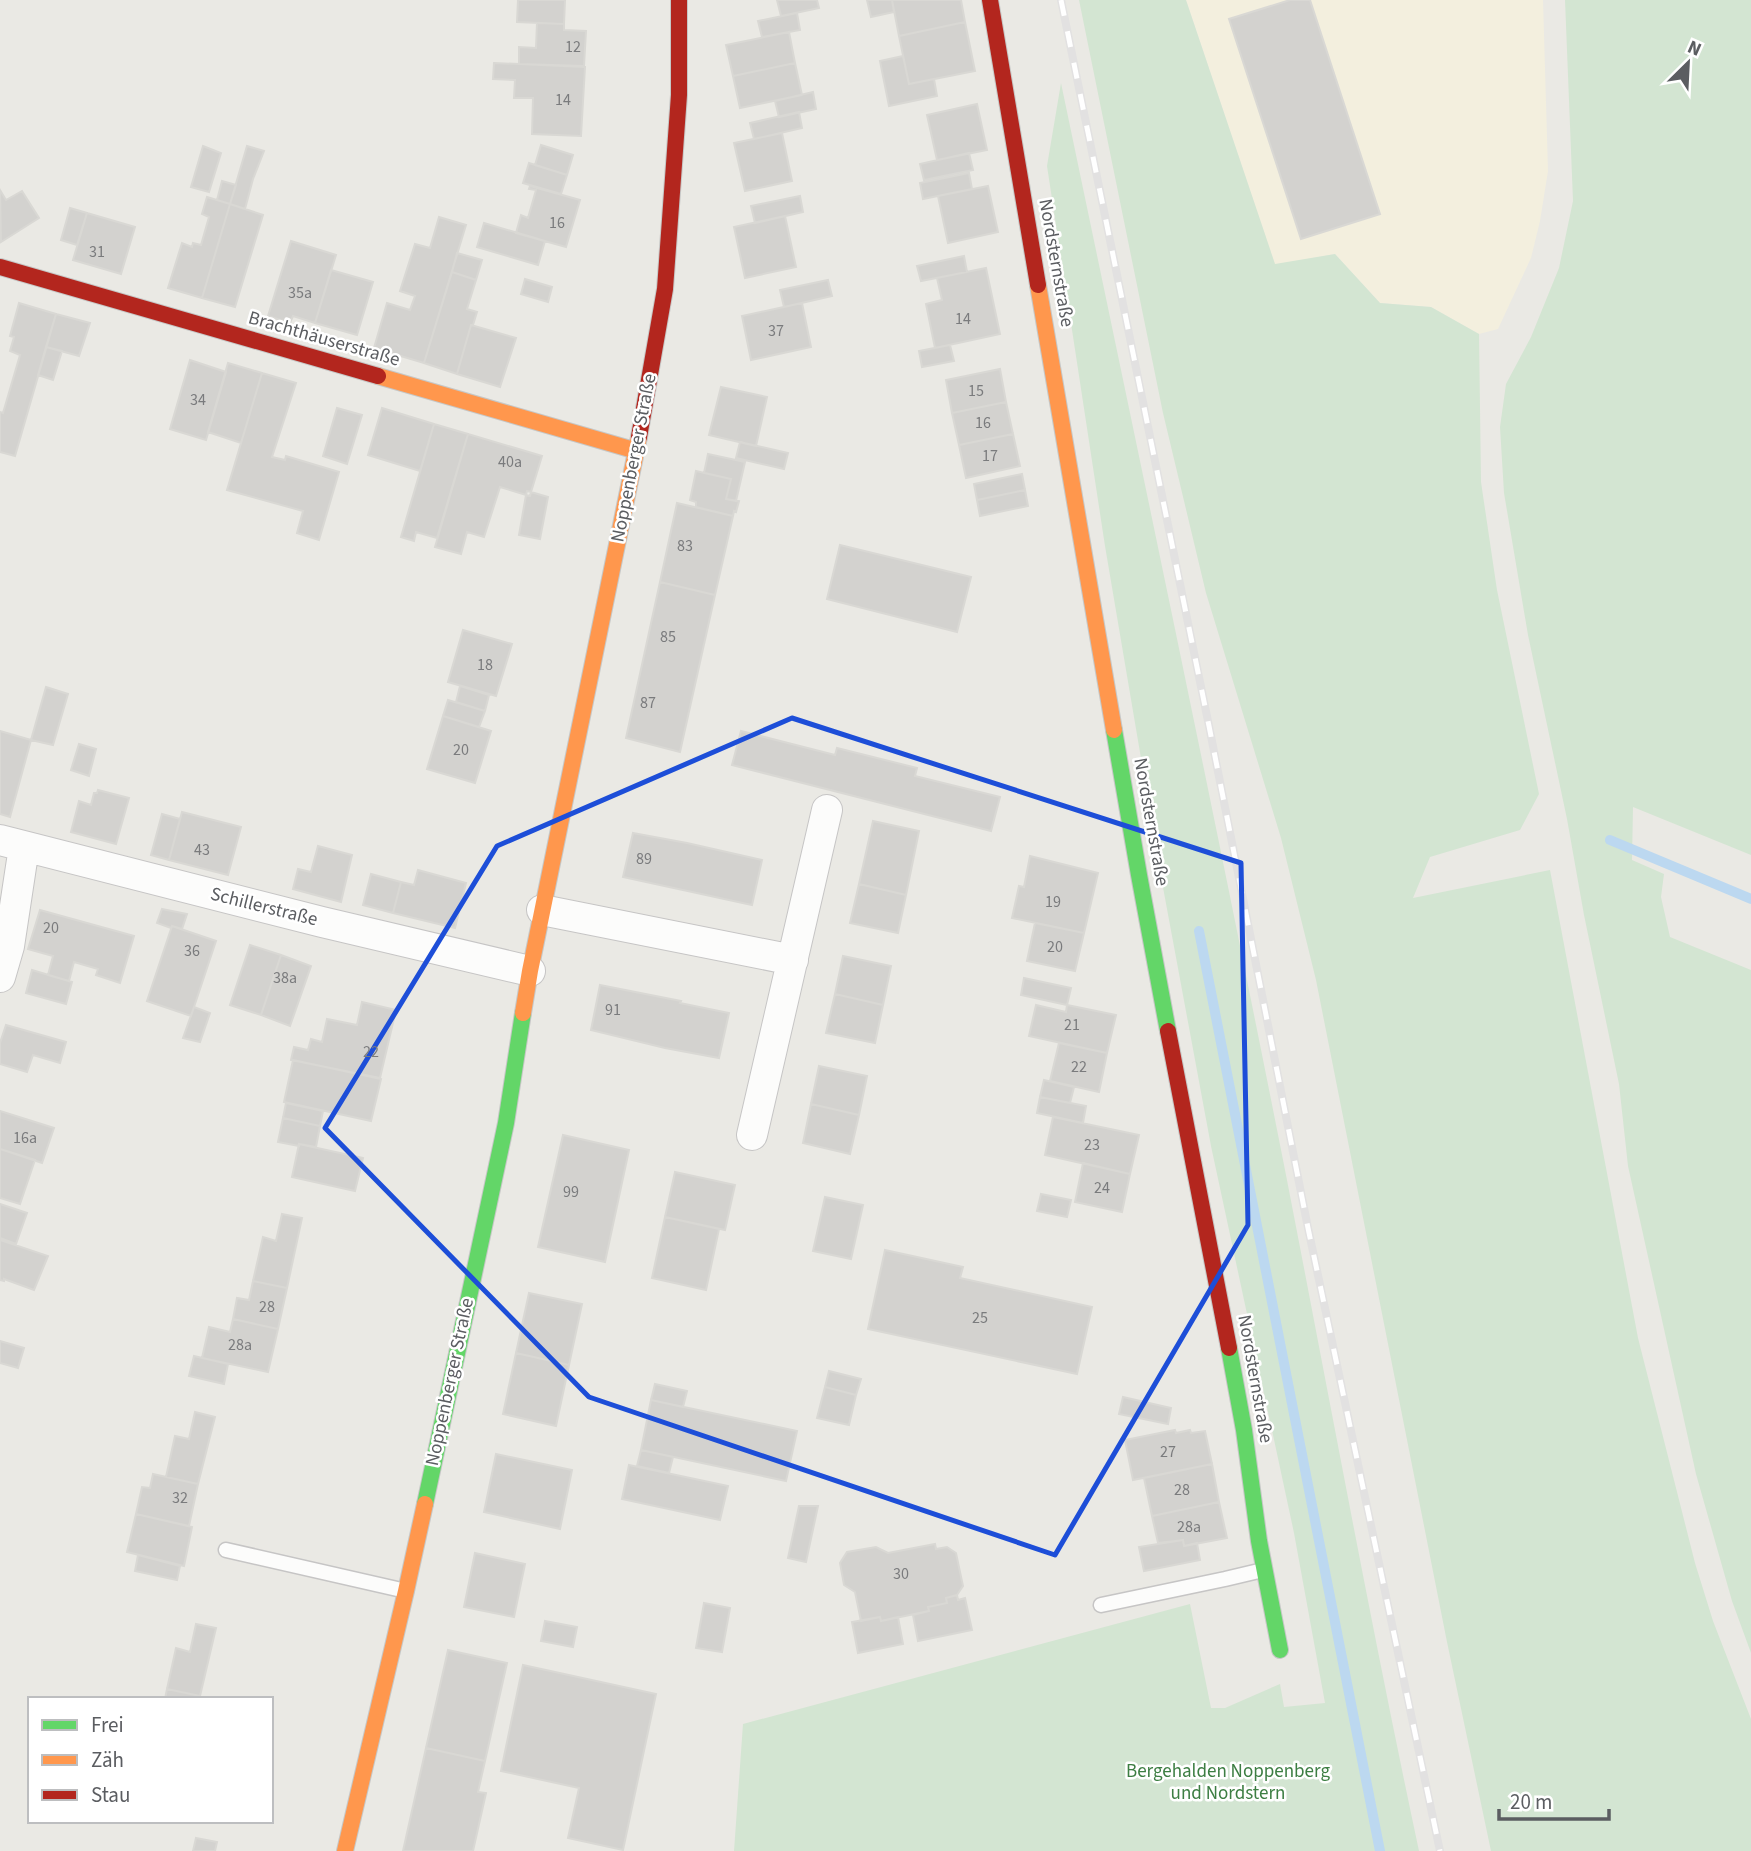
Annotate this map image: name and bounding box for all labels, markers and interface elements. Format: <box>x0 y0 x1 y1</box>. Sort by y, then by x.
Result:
north arrow <box>1653 28 1723 98</box>
text: N <box>1683 34 1706 64</box>
house number: 12 <box>565 36 581 58</box>
house number: 14 <box>555 89 571 111</box>
street label: Nordsternstraße <box>1031 197 1081 329</box>
house number: 16 <box>549 212 565 234</box>
house number: 31 <box>89 241 105 263</box>
house number: 35a <box>288 282 312 304</box>
street label: Brachthäuserstraße <box>245 304 403 374</box>
house number: 14 <box>955 308 971 330</box>
house number: 37 <box>768 320 784 342</box>
street label: Noppenberger Straße <box>604 371 664 545</box>
house number: 15 <box>968 380 984 402</box>
house number: 34 <box>190 389 206 411</box>
house number: 16 <box>975 412 991 434</box>
house number: 17 <box>982 445 998 467</box>
house number: 40a <box>498 451 522 473</box>
house number: 83 <box>677 535 693 557</box>
house number: 85 <box>660 626 676 648</box>
house number: 18 <box>477 654 493 676</box>
house number: 87 <box>640 692 656 714</box>
house number: 20 <box>453 739 469 761</box>
street label: Nordsternstraße <box>1126 756 1176 888</box>
house number: 43 <box>194 839 210 861</box>
house number: 89 <box>636 848 652 870</box>
street label: Schillerstraße <box>208 881 320 933</box>
house number: 19 <box>1045 891 1061 913</box>
house number: 20 <box>43 917 59 939</box>
house number: 20 <box>1047 936 1063 958</box>
house number: 36 <box>184 940 200 962</box>
house number: 38a <box>273 967 297 989</box>
house number: 91 <box>605 999 621 1021</box>
house number: 21 <box>1064 1014 1080 1036</box>
house number: 22 <box>363 1041 379 1063</box>
house number: 22 <box>1071 1056 1087 1078</box>
house number: 16a <box>13 1127 37 1149</box>
house number: 23 <box>1084 1134 1100 1156</box>
house number: 24 <box>1094 1177 1110 1199</box>
house number: 99 <box>563 1181 579 1203</box>
street label: Noppenberger Straße <box>419 1295 481 1469</box>
house number: 28 <box>259 1296 275 1318</box>
house number: 25 <box>972 1307 988 1329</box>
street label: Nordsternstraße <box>1230 1313 1280 1445</box>
house number: 28a <box>228 1334 252 1356</box>
house number: 27 <box>1160 1441 1176 1463</box>
house number: 28 <box>1174 1479 1190 1501</box>
house number: 32 <box>172 1487 188 1509</box>
house number: 28a <box>1177 1516 1201 1538</box>
house number: 30 <box>893 1563 909 1585</box>
legend <box>28 1697 273 1823</box>
text: Frei <box>91 1710 124 1740</box>
text: Zäh <box>91 1745 124 1775</box>
park label: Bergehalden Noppenberg und Nordstern <box>1126 1758 1330 1807</box>
scale bar <box>1499 1778 1609 1822</box>
text: Stau <box>91 1780 130 1810</box>
text: 20 m <box>1510 1787 1552 1817</box>

